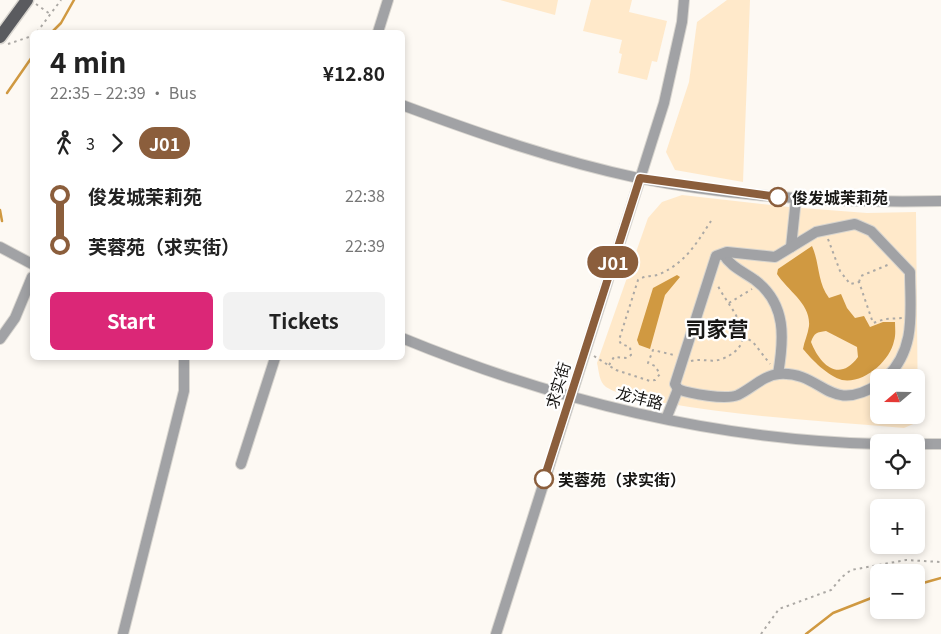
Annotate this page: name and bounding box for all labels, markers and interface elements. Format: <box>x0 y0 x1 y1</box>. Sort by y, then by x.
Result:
text: 4 min <box>50 41 126 81</box>
text: ¥12.80 <box>323 59 385 86</box>
text: 22:35 – 22:39 · Bus <box>50 80 197 104</box>
icon: walk <box>50 129 78 157</box>
icon: forward <box>103 129 131 157</box>
text: J01 <box>149 130 180 156</box>
text: 3 <box>86 131 95 155</box>
text: 俊发城茉莉苑 <box>88 182 202 209</box>
text: 22:38 <box>345 183 385 207</box>
place label: 俊发城茉莉苑 <box>792 185 888 209</box>
marker: 俊发城茉莉苑 <box>768 187 788 207</box>
text: 芙蓉苑（求实街） <box>88 232 240 259</box>
text: 22:39 <box>345 233 385 257</box>
line badge: J01 <box>584 246 642 278</box>
text: J01 <box>597 249 629 275</box>
button: Start <box>50 292 213 350</box>
button: Tickets <box>223 292 385 350</box>
district label: 司家营 <box>686 313 749 343</box>
street label: 求实街 <box>539 359 575 411</box>
north arrow <box>870 369 925 424</box>
map controls <box>870 369 925 619</box>
street label: 龙沣路 <box>614 380 666 414</box>
button: locate <box>870 434 925 489</box>
place label: 芙蓉苑（求实街） <box>558 467 686 491</box>
marker: 芙蓉苑（求实街） <box>534 469 554 489</box>
button: + <box>870 499 925 554</box>
button: − <box>870 564 925 619</box>

